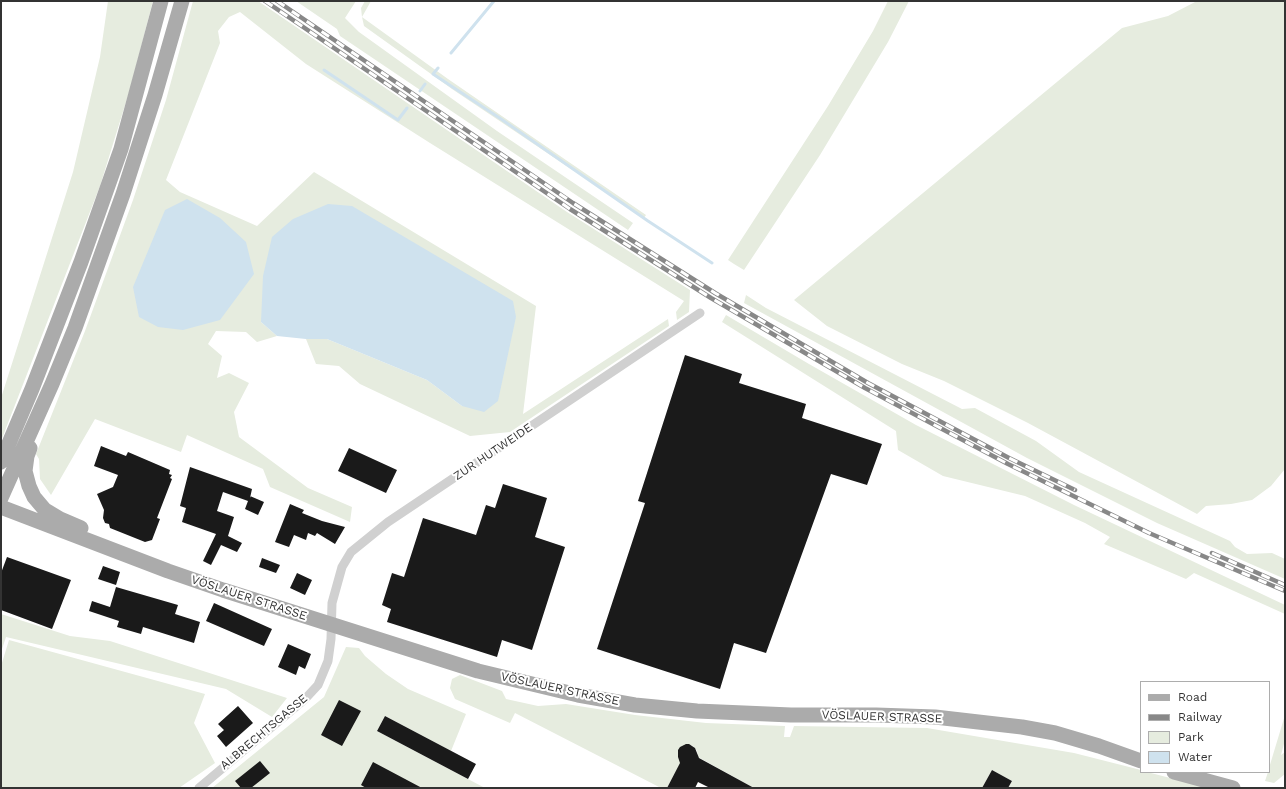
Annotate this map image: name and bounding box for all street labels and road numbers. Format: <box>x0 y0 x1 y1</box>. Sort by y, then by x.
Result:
street label: ZUR HUTWEIDE <box>451 420 535 484</box>
street label: VÖSLAUER STRASSE <box>189 572 309 624</box>
street label: VÖSLAUER STRASSE <box>499 669 621 709</box>
street label: ALBRECHTSGASSE <box>217 691 311 773</box>
street label: VÖSLAUER STRASSE <box>821 708 943 726</box>

